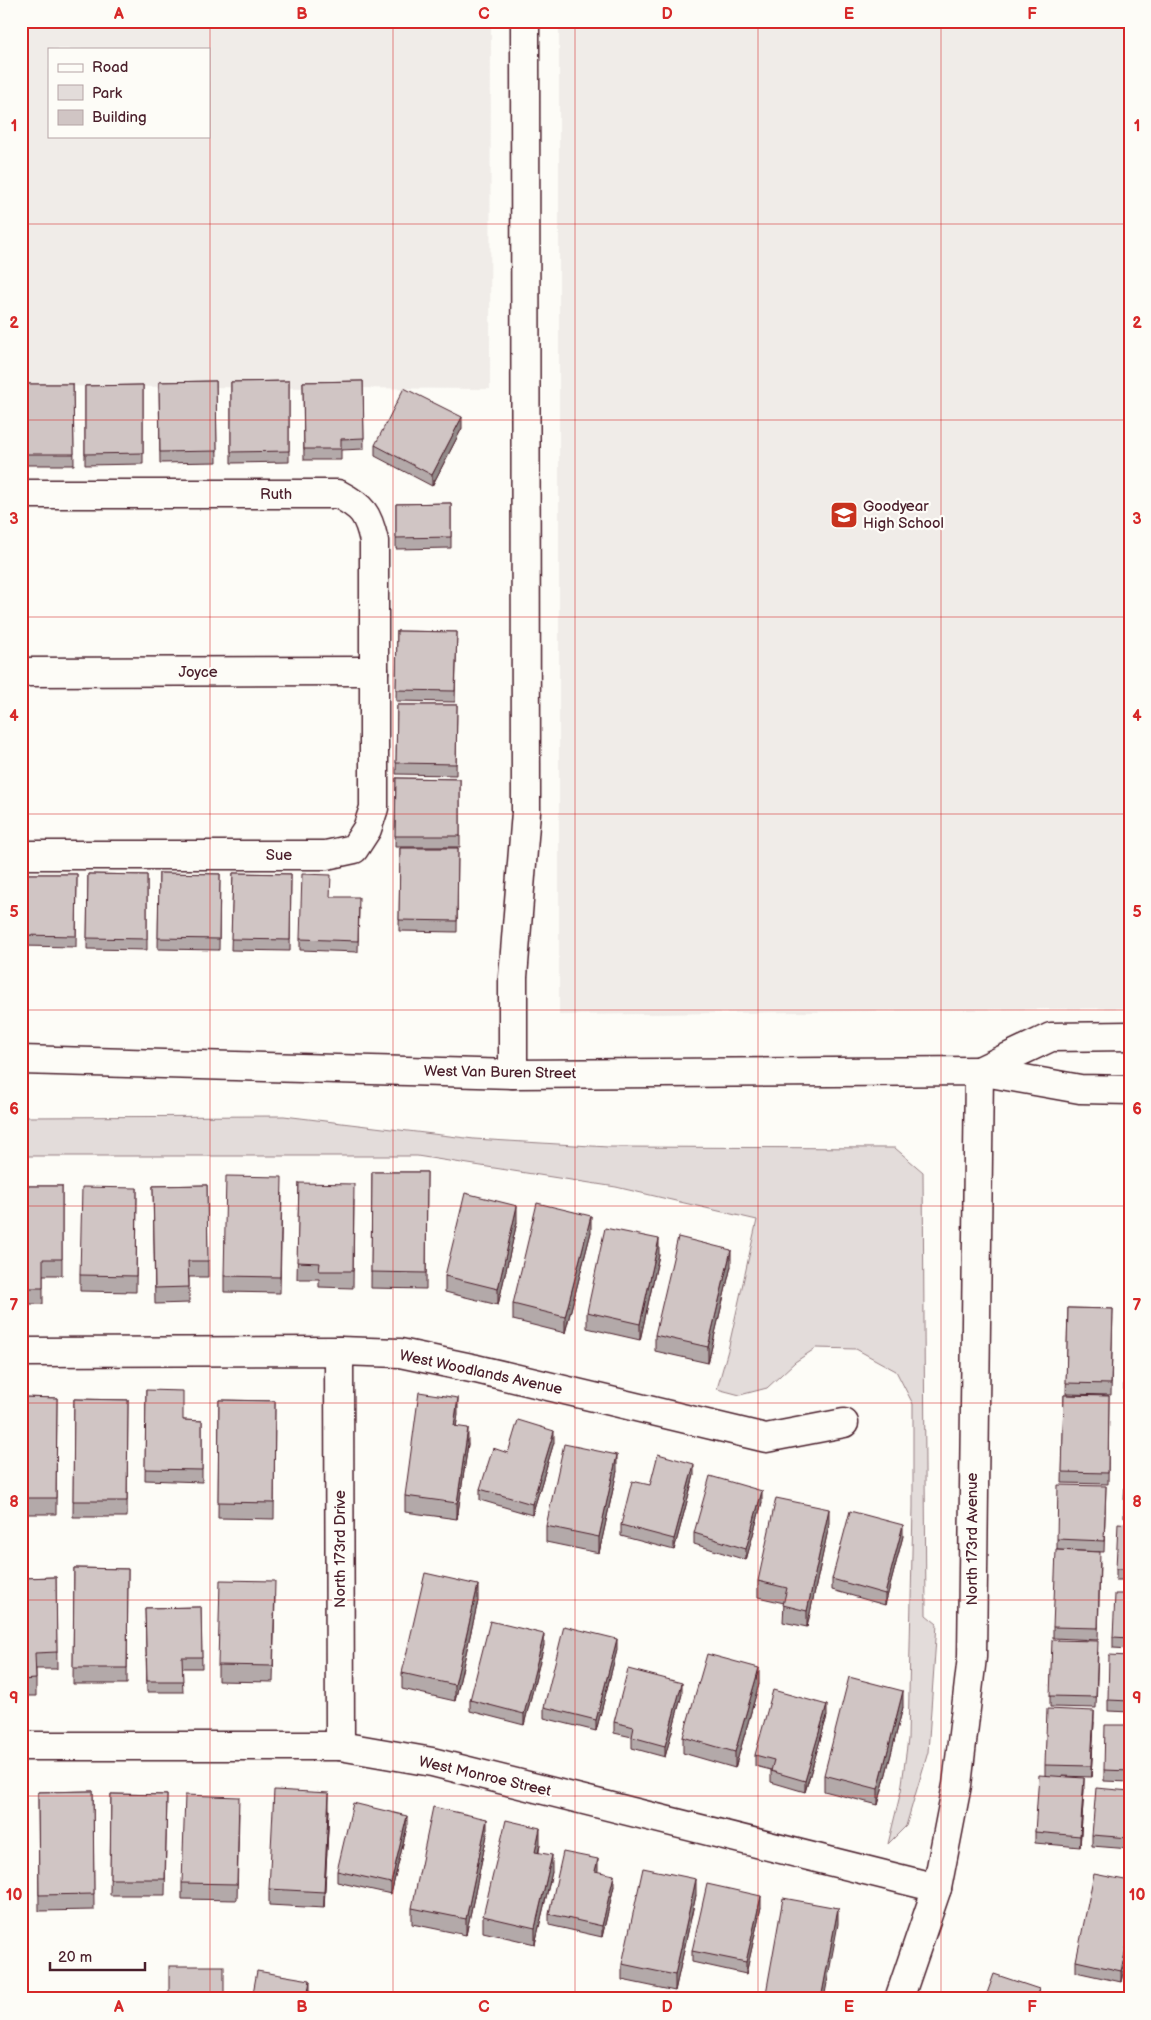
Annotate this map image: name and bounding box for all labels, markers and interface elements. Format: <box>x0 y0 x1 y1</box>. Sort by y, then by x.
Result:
text: A <box>113 5 124 24</box>
text: B <box>296 5 308 24</box>
text: C <box>478 5 490 24</box>
text: D <box>661 5 673 24</box>
text: E <box>844 5 854 24</box>
text: F <box>1027 5 1037 24</box>
legend <box>48 48 210 138</box>
text: Road <box>92 58 128 77</box>
text: Park <box>92 84 123 103</box>
text: Building <box>92 108 147 127</box>
text: 1 <box>11 117 17 136</box>
text: 1 <box>1134 117 1140 136</box>
text: 2 <box>9 314 19 333</box>
text: 2 <box>1132 314 1142 333</box>
street label: Ruth <box>260 485 292 504</box>
place label: Goodyear High School <box>863 497 944 533</box>
school or university icon: Goodyear High School <box>829 500 859 530</box>
text: 3 <box>9 510 19 529</box>
text: 3 <box>1132 510 1142 529</box>
street label: Joyce <box>178 663 218 682</box>
text: 4 <box>9 707 19 726</box>
text: 4 <box>1132 707 1142 726</box>
street label: Sue <box>266 846 292 865</box>
text: 5 <box>9 903 19 922</box>
text: 5 <box>1132 903 1142 922</box>
street label: West Van Buren Street <box>424 1062 577 1083</box>
text: 6 <box>9 1100 19 1119</box>
text: 6 <box>1132 1100 1142 1119</box>
text: 7 <box>10 1296 19 1315</box>
text: 7 <box>1133 1296 1142 1315</box>
street label: West Woodlands Avenue <box>398 1346 564 1399</box>
street label: North 173rd Avenue <box>963 1472 982 1605</box>
street label: North 173rd Drive <box>331 1490 350 1608</box>
text: 8 <box>9 1493 19 1512</box>
text: 8 <box>1132 1493 1142 1512</box>
text: 9 <box>9 1689 19 1708</box>
text: 9 <box>1132 1689 1142 1708</box>
street label: West Monroe Street <box>417 1752 553 1801</box>
text: 10 <box>6 1886 22 1905</box>
text: 10 <box>1129 1886 1145 1905</box>
scale bar <box>50 1940 145 1972</box>
text: 20 m <box>58 1948 92 1967</box>
text: A <box>113 1998 124 2017</box>
text: B <box>296 1998 308 2017</box>
text: C <box>478 1998 490 2017</box>
text: D <box>661 1998 673 2017</box>
text: E <box>844 1998 854 2017</box>
text: F <box>1027 1998 1037 2017</box>

